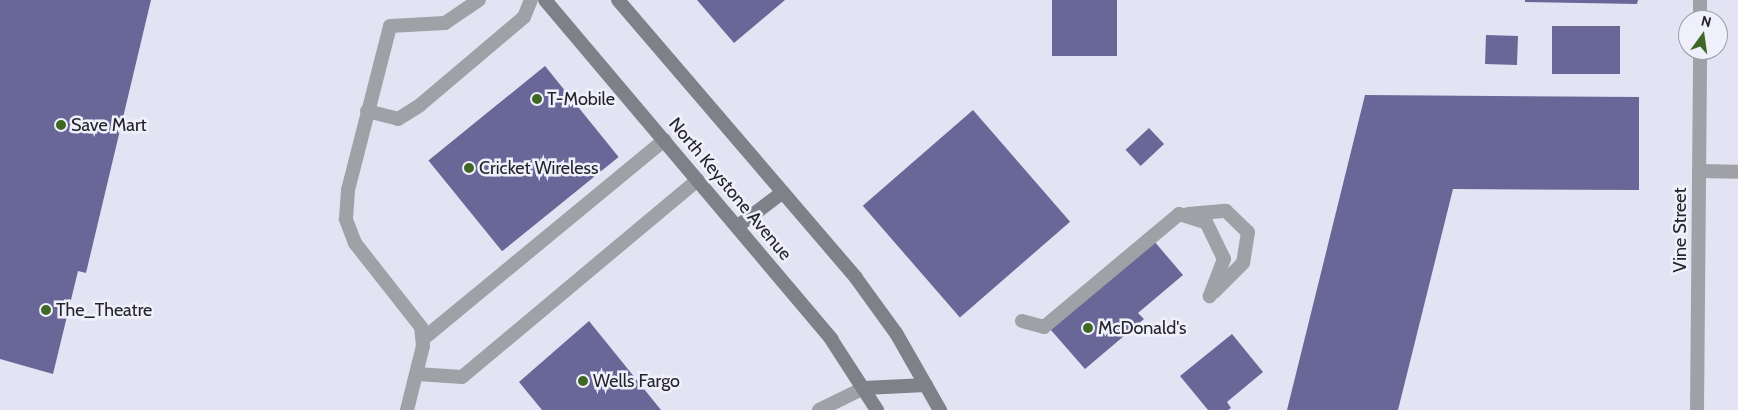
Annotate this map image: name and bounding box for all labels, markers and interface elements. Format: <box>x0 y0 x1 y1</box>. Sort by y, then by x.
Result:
north arrow <box>1678 10 1728 60</box>
text: N <box>1699 11 1713 31</box>
place label: T-Mobile <box>547 88 615 110</box>
marker: T-Mobile <box>531 93 543 105</box>
street label: North Keystone Avenue <box>664 113 796 265</box>
place label: Save Mart <box>71 114 147 136</box>
marker: Save Mart <box>55 119 67 131</box>
place label: Cricket Wireless <box>479 157 598 179</box>
marker: Cricket Wireless <box>463 162 475 174</box>
street label: Vine Street <box>1669 187 1691 273</box>
place label: The_Theatre <box>56 299 152 321</box>
marker: The_Theatre <box>40 304 52 316</box>
place label: McDonald's <box>1098 317 1186 339</box>
marker: McDonald's <box>1082 322 1094 334</box>
place label: Wells Fargo <box>593 370 680 392</box>
marker: Wells Fargo <box>577 375 589 387</box>

